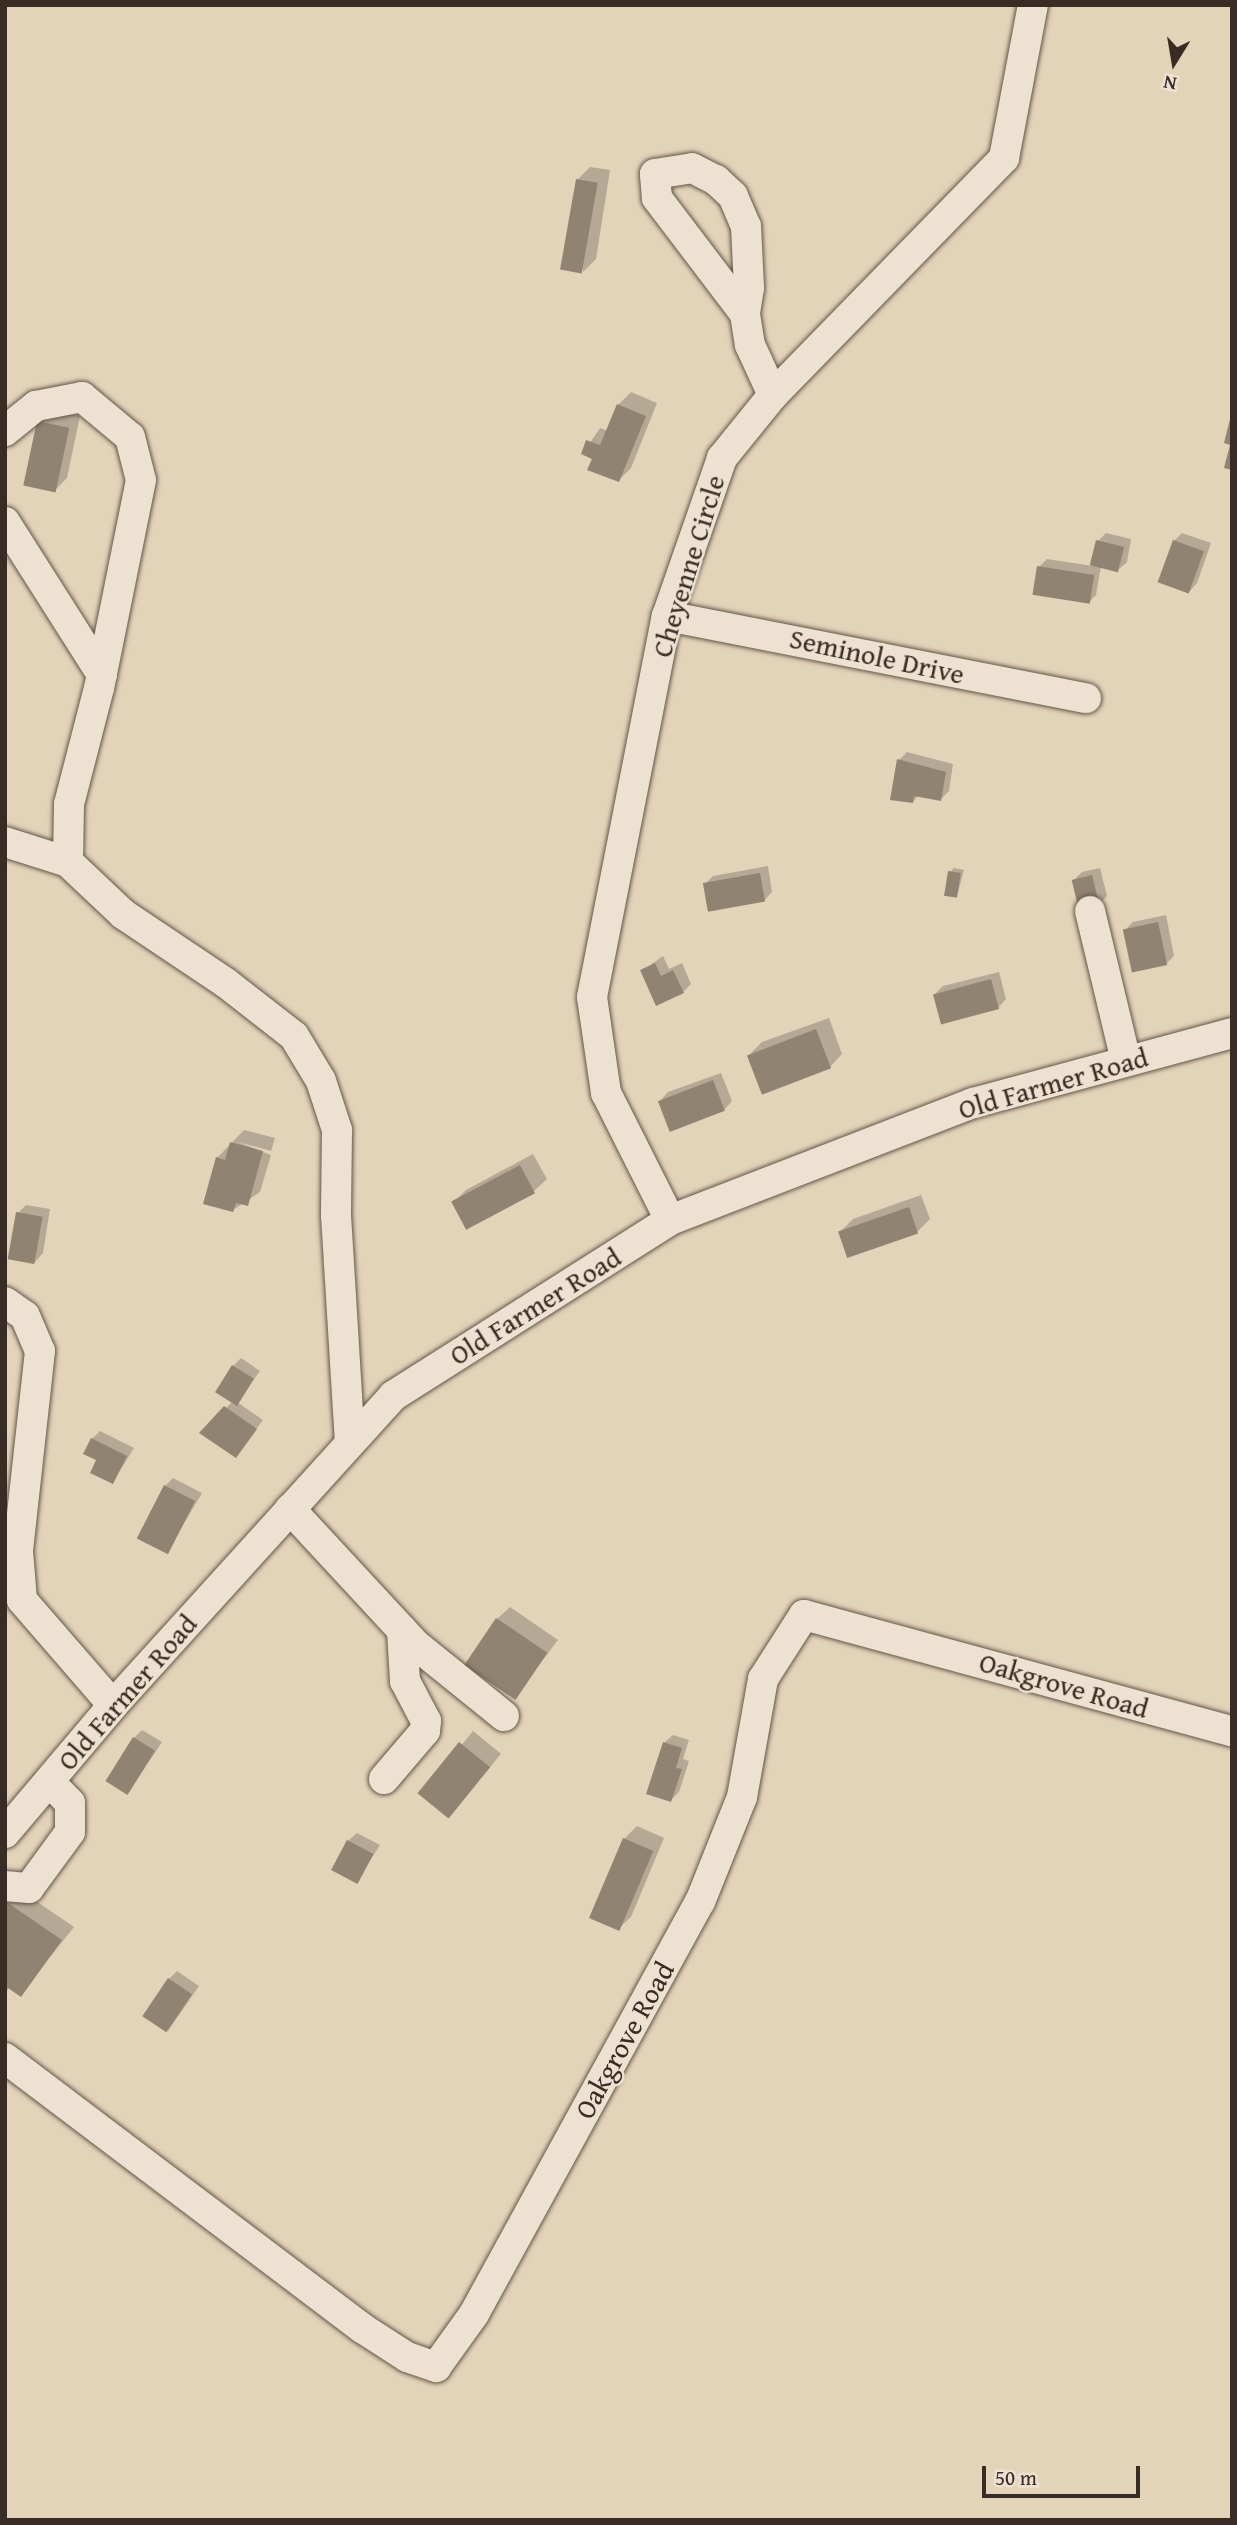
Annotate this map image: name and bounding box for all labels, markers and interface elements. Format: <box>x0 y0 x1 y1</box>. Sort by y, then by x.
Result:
north arrow <box>1139 28 1209 98</box>
text: N <box>1161 69 1179 99</box>
street label: Cheyenne Circle <box>644 471 732 661</box>
street label: Seminole Drive <box>787 621 967 691</box>
street label: Old Farmer Road <box>954 1040 1152 1126</box>
street label: Old Farmer Road <box>443 1240 627 1372</box>
street label: Old Farmer Road <box>50 1607 204 1777</box>
street label: Oakgrove Road <box>976 1645 1152 1725</box>
street label: Oakgrove Road <box>567 1956 681 2124</box>
scale bar <box>985 2452 1142 2496</box>
text: 50 m <box>995 2462 1037 2493</box>

